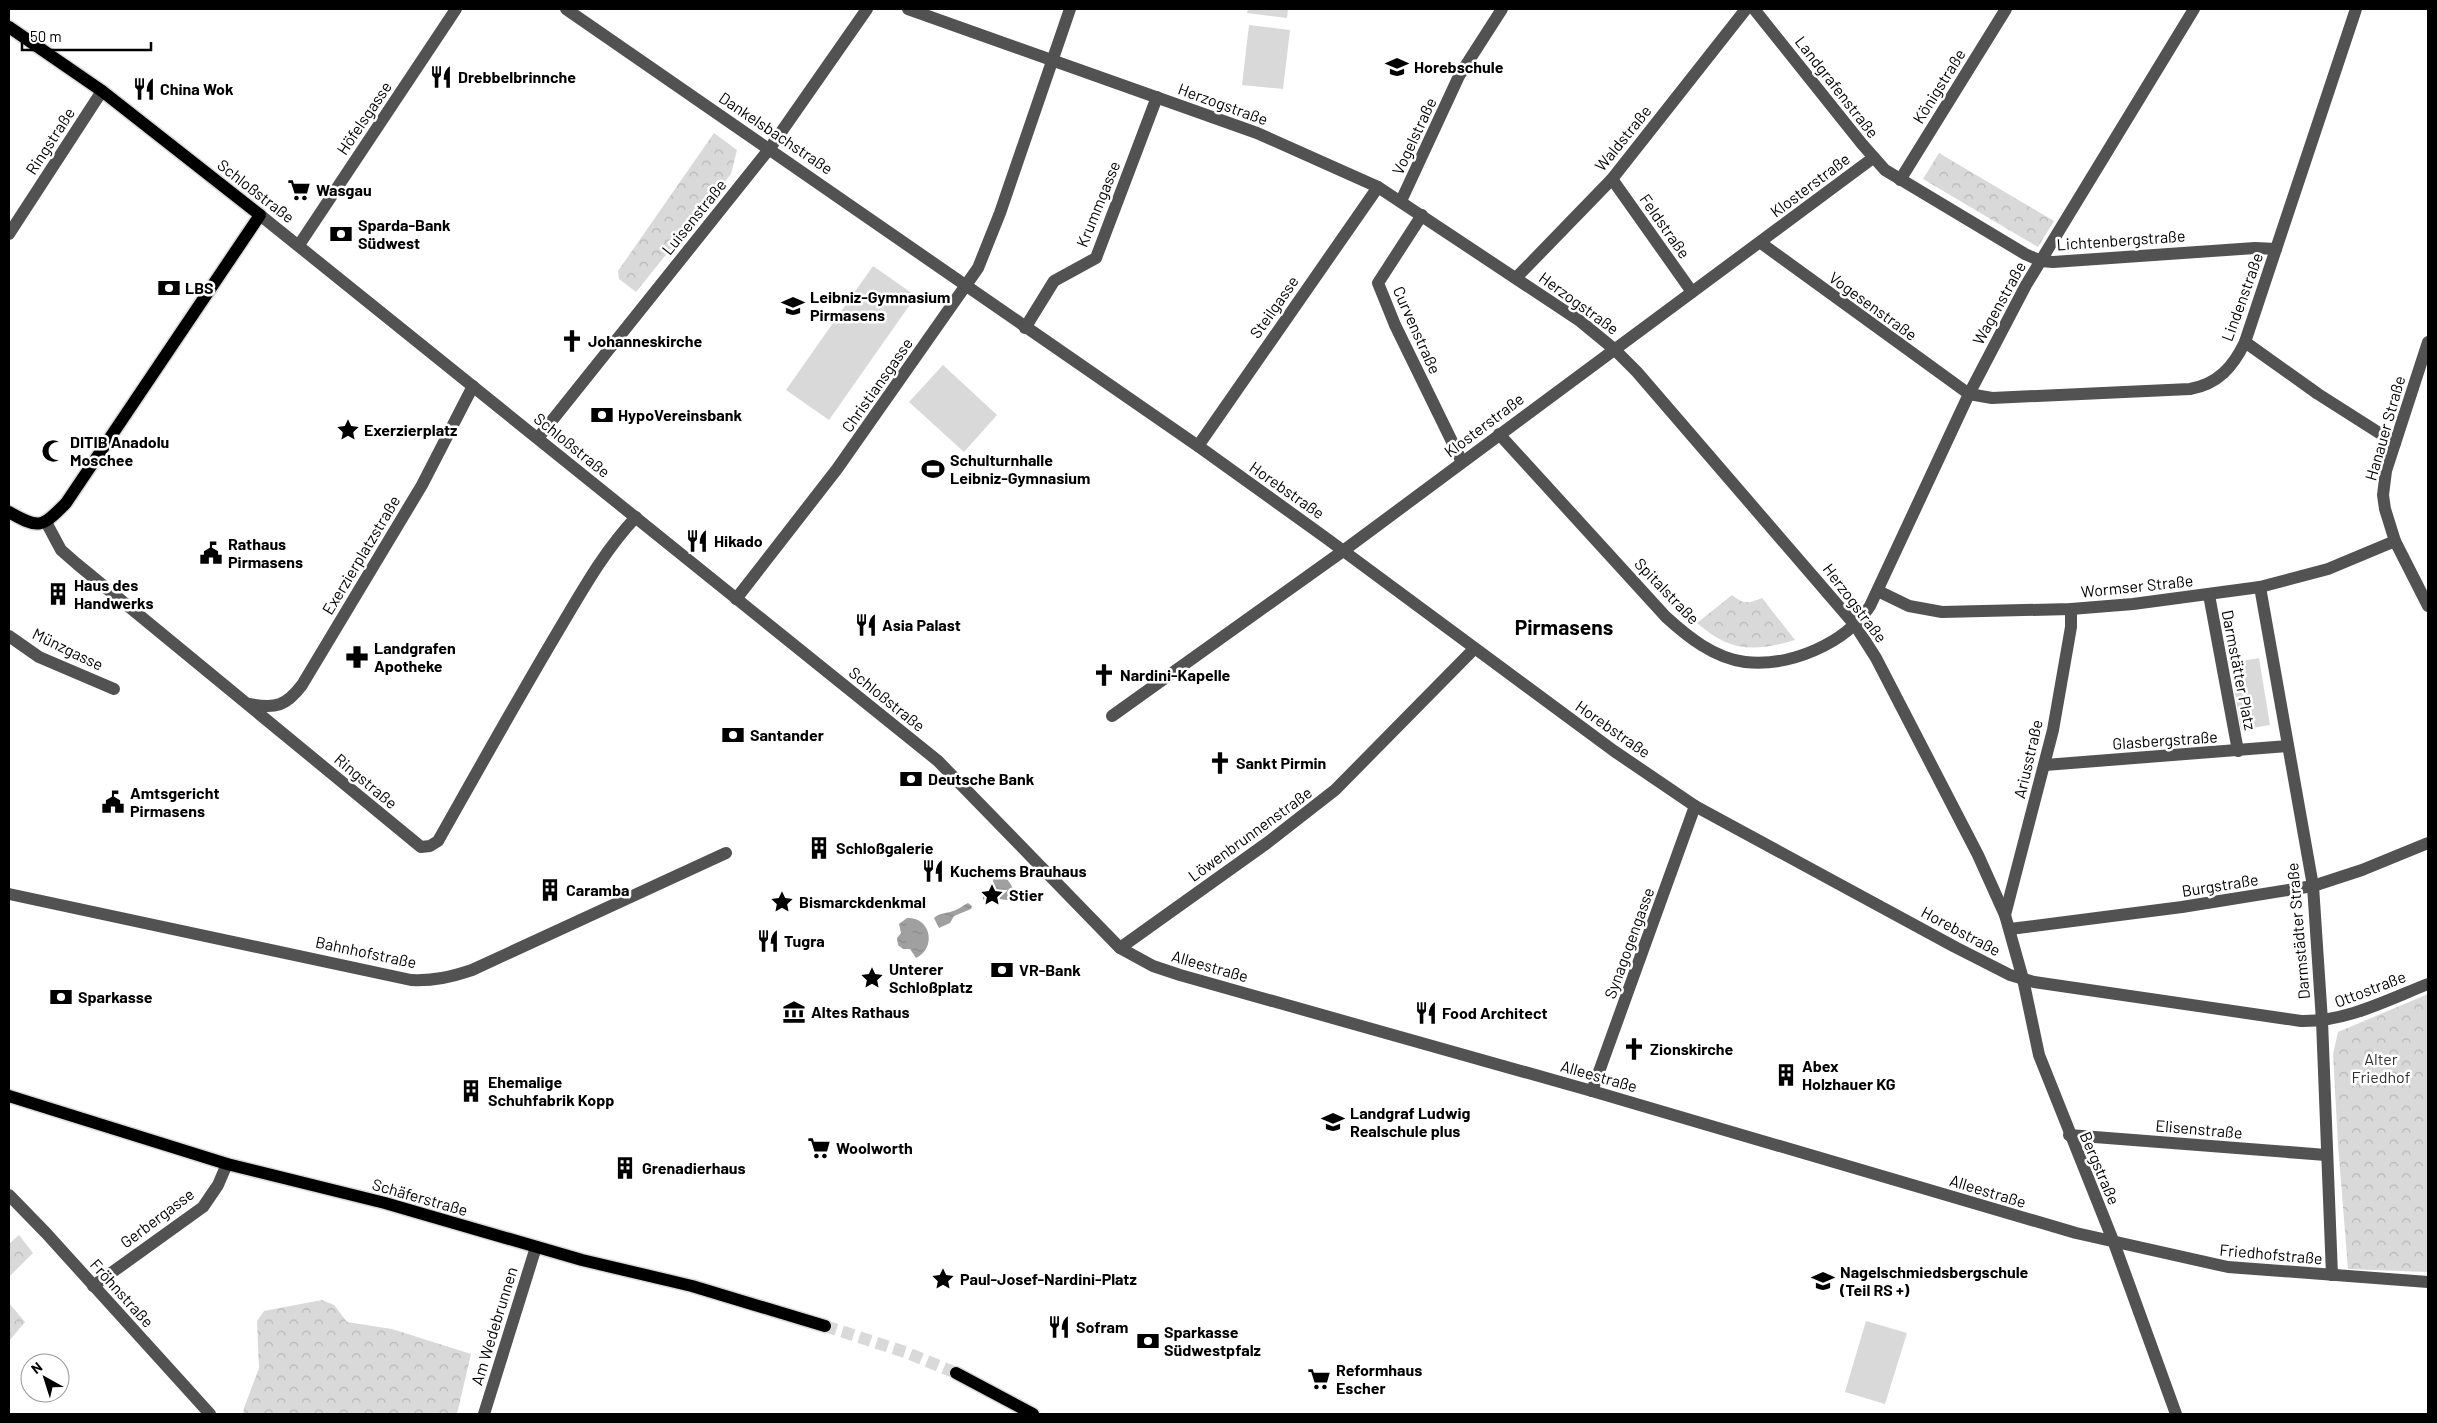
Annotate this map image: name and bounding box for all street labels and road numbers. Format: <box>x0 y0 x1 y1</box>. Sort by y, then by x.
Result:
street label: Landgrafenstraße <box>1792 32 1883 141</box>
street label: Königstraße <box>1908 45 1969 126</box>
street label: Höfelsgasse <box>332 77 395 158</box>
street label: Herzogstraße <box>1176 79 1271 129</box>
street label: Dankelsbachstraße <box>716 88 837 178</box>
street label: Vogelstraße <box>1387 94 1440 177</box>
street label: Waldstraße <box>1590 101 1655 174</box>
street label: Ringstraße <box>21 104 78 178</box>
street label: Klosterstraße <box>1766 149 1853 221</box>
street label: Schloßstraße <box>214 155 298 226</box>
street label: Krummgasse <box>1072 158 1123 250</box>
street label: Luisenstraße <box>657 175 730 258</box>
street label: Feldstraße <box>1636 190 1695 262</box>
street label: Lichtenbergstraße <box>2056 226 2186 253</box>
street label: Lindenstraße <box>2217 250 2266 344</box>
street label: Wagenstraße <box>1968 258 2029 348</box>
street label: Herzogstraße <box>1536 267 1623 338</box>
street label: Vogesenstraße <box>1826 267 1921 344</box>
street label: Steilgasse <box>1245 272 1302 342</box>
street label: Curvenstraße <box>1390 283 1445 377</box>
street label: Christiansgasse <box>837 334 916 436</box>
street label: Hanauer Straße <box>2360 373 2409 482</box>
street label: Klosterstraße <box>1440 389 1527 461</box>
street label: Schloßstraße <box>531 408 614 481</box>
street label: Horebstraße <box>1246 457 1328 522</box>
street label: Exerzierplatzstraße <box>318 492 404 618</box>
street label: Spitalstraße <box>1631 554 1704 628</box>
street label: Herzogstraße <box>1820 559 1891 646</box>
street label: Wormser Straße <box>2080 570 2194 601</box>
street label: Darmstätter Platz <box>2219 608 2260 732</box>
street label: Münzgasse <box>30 623 107 674</box>
street label: Schloßstraße <box>846 662 929 735</box>
street label: Horebstraße <box>1572 696 1654 761</box>
street label: Ariusstraße <box>2009 718 2046 800</box>
street label: Glasbergstraße <box>2112 726 2218 753</box>
street label: Ringstraße <box>331 749 401 812</box>
street label: Löwenbrunnenstraße <box>1184 782 1315 885</box>
street label: Darmstädter Straße <box>2282 862 2313 1000</box>
street label: Burgstraße <box>2180 869 2260 900</box>
street label: Synagogengasse <box>1600 885 1657 1001</box>
street label: Horebstraße <box>1918 902 2004 959</box>
street label: Bahnhofstraße <box>314 932 418 971</box>
street label: Alleestraße <box>1170 946 1251 986</box>
street label: Ottostraße <box>2331 966 2408 1011</box>
street label: Alleestraße <box>1559 1056 1640 1096</box>
street label: Elisenstraße <box>2155 1115 2243 1142</box>
street label: Bergstraße <box>2077 1128 2124 1207</box>
street label: Alleestraße <box>1948 1170 2029 1211</box>
street label: Schäferstraße <box>370 1174 470 1219</box>
street label: Gerbergasse <box>116 1184 197 1251</box>
street label: Friedhofstraße <box>2219 1240 2323 1267</box>
street label: Fröhnstraße <box>87 1255 158 1331</box>
street label: Am Wedebrunnen <box>467 1264 521 1387</box>

